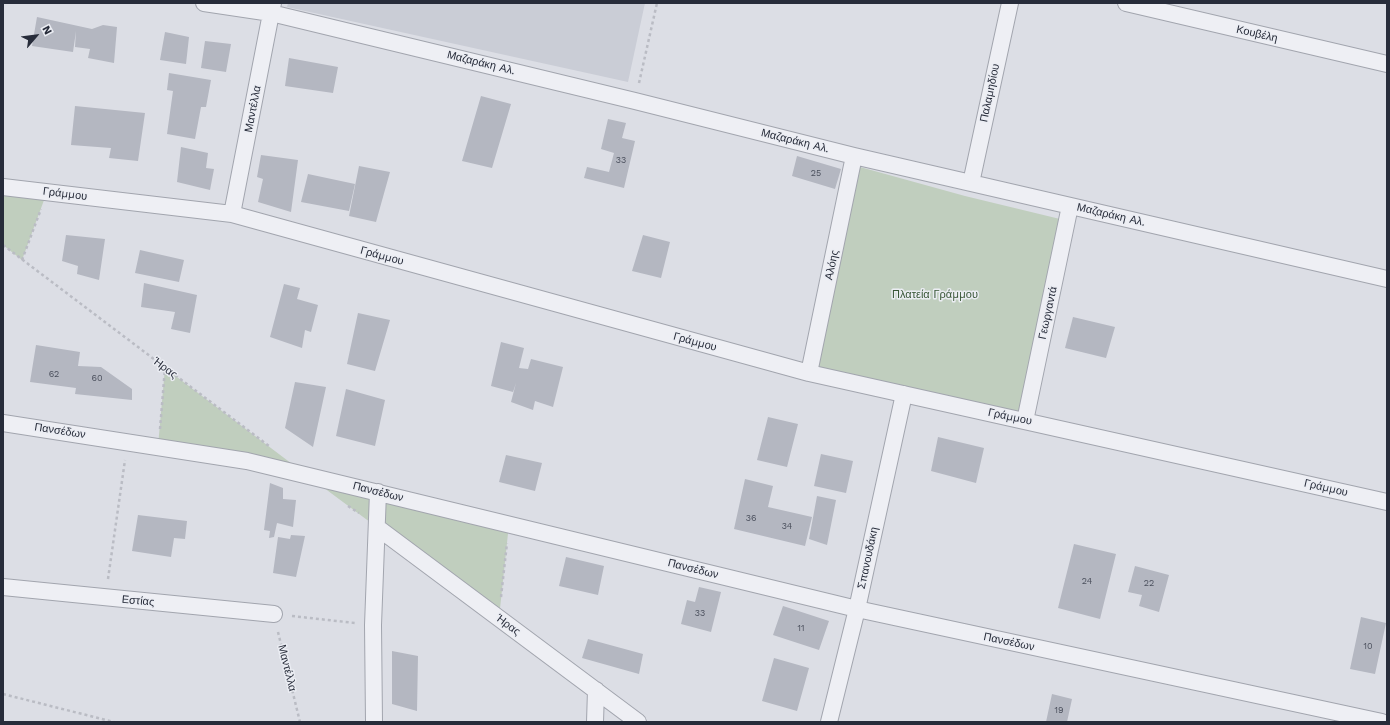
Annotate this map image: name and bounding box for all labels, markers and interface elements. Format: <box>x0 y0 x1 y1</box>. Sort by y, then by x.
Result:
north arrow <box>16 16 56 56</box>
text: N <box>39 23 55 37</box>
street label: Κουβέλη <box>1235 23 1279 45</box>
street label: Μαζαράκη Αλ. <box>446 48 516 78</box>
street label: Παλαμηδίου <box>977 62 1003 124</box>
street label: Μαντέλλα <box>242 84 264 134</box>
street label: Μαζαράκη Αλ. <box>760 126 830 156</box>
house number: 33 <box>616 155 626 165</box>
house number: 25 <box>811 168 821 178</box>
street label: Γράμμου <box>42 185 88 203</box>
street label: Μαζαράκη Αλ. <box>1076 201 1146 229</box>
street label: Γράμμου <box>359 244 405 268</box>
street label: Αλόης <box>822 249 842 281</box>
street label: Γεωργαντά <box>1036 285 1060 341</box>
park label: Πλατεία Γράμμου <box>892 288 978 302</box>
street label: Γράμμου <box>672 330 718 354</box>
street label: Ήρας <box>150 355 180 381</box>
house number: 62 <box>49 369 59 379</box>
house number: 60 <box>91 373 103 383</box>
street label: Γράμμου <box>987 406 1033 428</box>
street label: Πανσέδων <box>33 420 87 442</box>
street label: Γράμμου <box>1303 477 1349 499</box>
street label: Πανσέδων <box>351 479 405 505</box>
house number: 36 <box>746 513 756 523</box>
house number: 34 <box>782 521 792 531</box>
street label: Σπανουδάκη <box>855 526 881 590</box>
street label: Πανσέδων <box>666 556 720 582</box>
house number: 24 <box>1082 576 1092 586</box>
house number: 22 <box>1144 578 1154 588</box>
street label: Εστίας <box>121 593 155 609</box>
house number: 33 <box>695 608 705 618</box>
street label: Ήρας <box>493 612 523 638</box>
house number: 11 <box>797 623 805 633</box>
street label: Πανσέδων <box>982 630 1036 654</box>
house number: 10 <box>1363 641 1373 651</box>
street label: Μαντέλλα <box>275 643 299 693</box>
house number: 19 <box>1054 705 1064 715</box>

